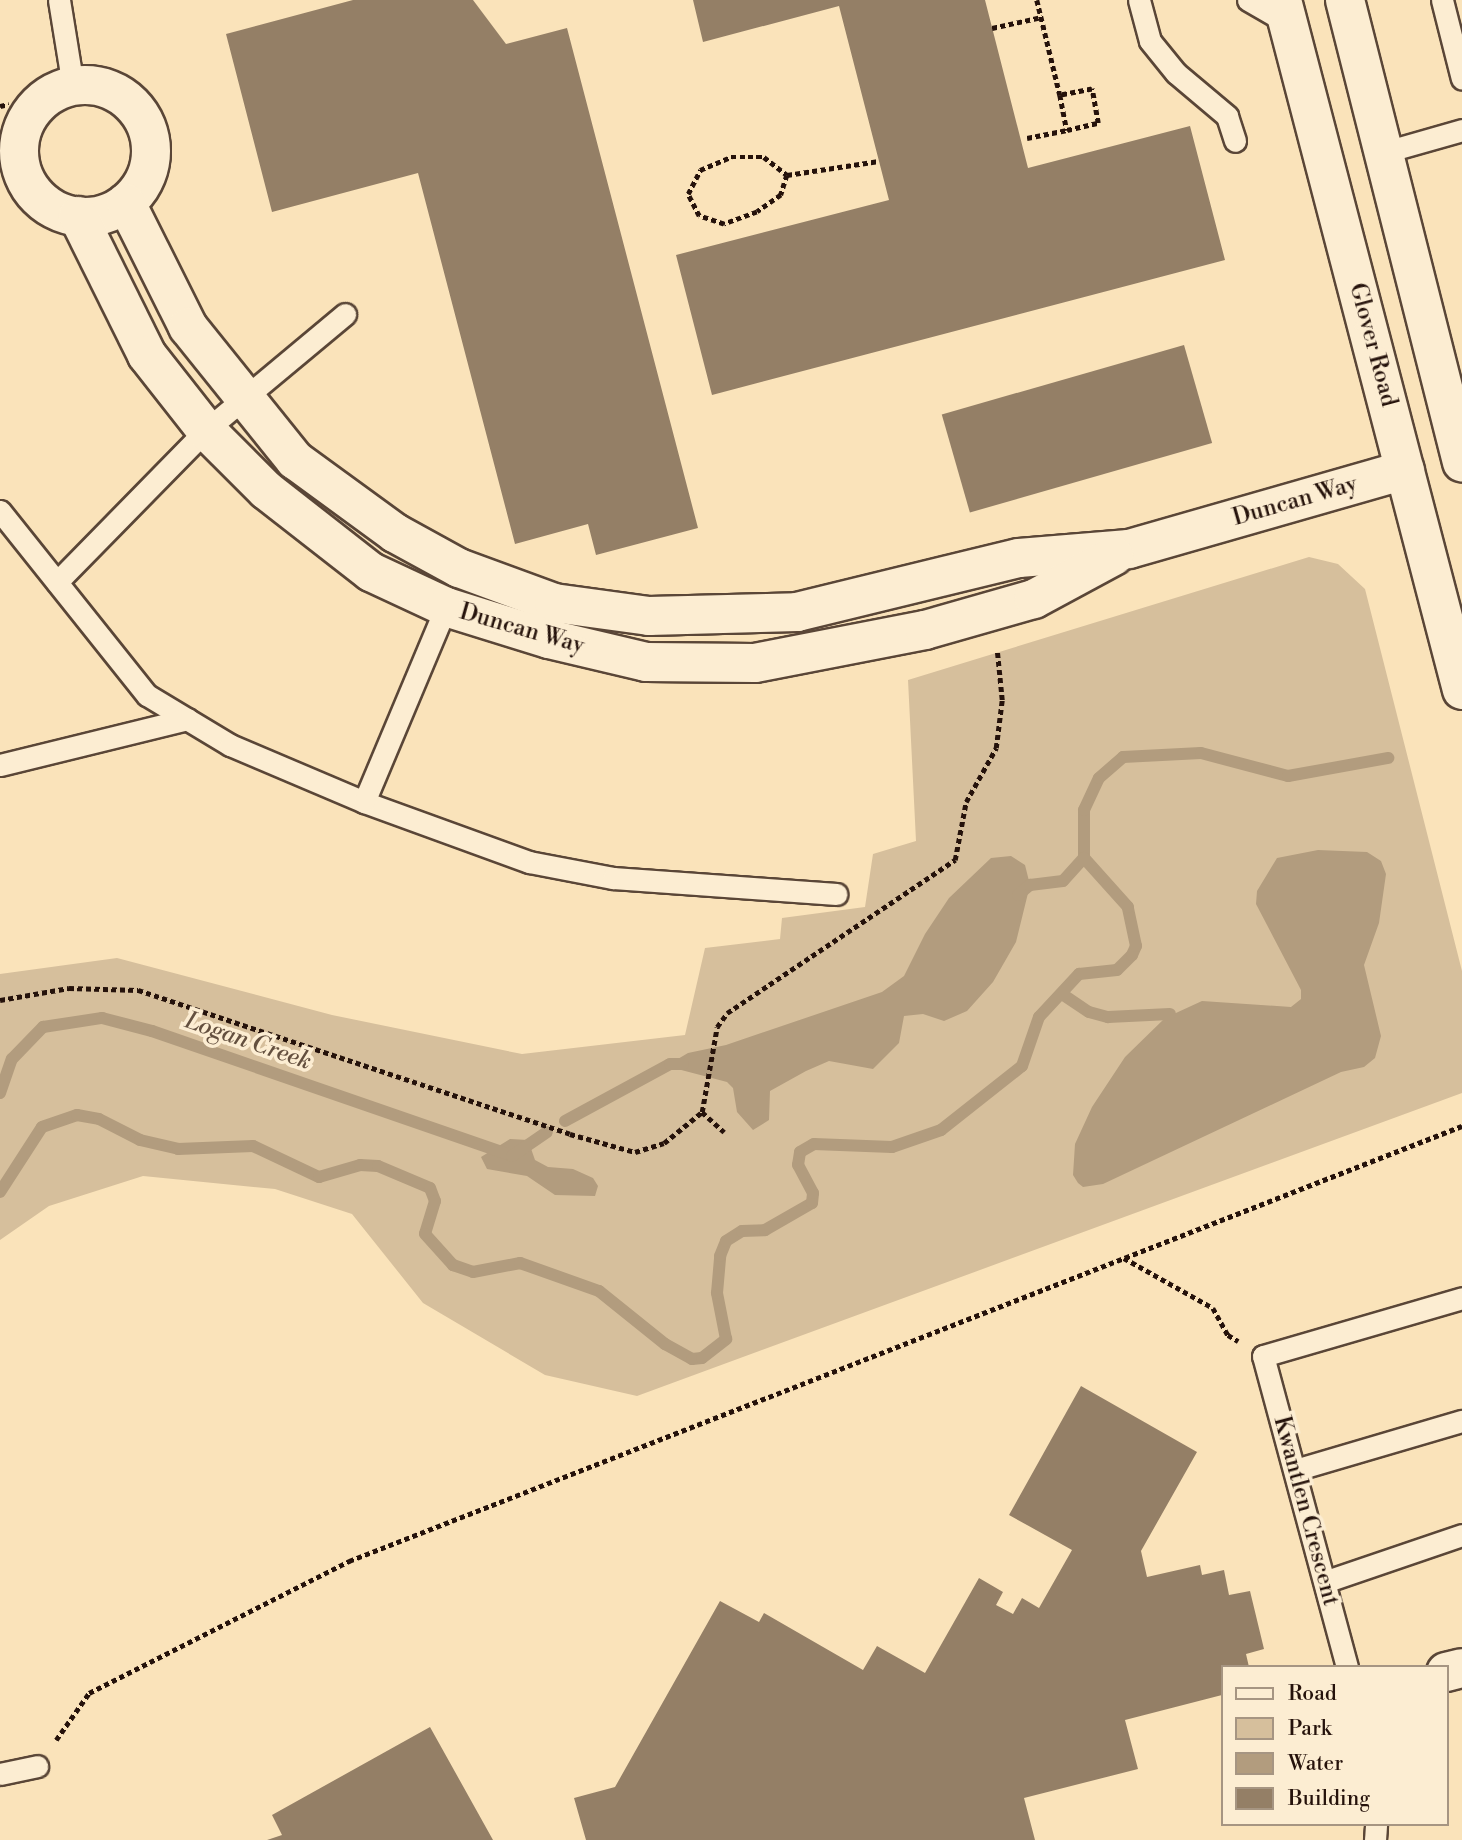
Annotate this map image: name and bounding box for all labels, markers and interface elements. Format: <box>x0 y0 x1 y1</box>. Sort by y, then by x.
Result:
street label: Glover Road <box>1343 280 1403 410</box>
street label: Duncan Way <box>1229 470 1361 532</box>
street label: Duncan Way <box>456 598 588 660</box>
water label: Logan Creek <box>181 1007 315 1077</box>
street label: Kwantlen Crescent <box>1267 1413 1345 1609</box>
legend <box>1220 1665 1448 1826</box>
text: Road <box>1288 1681 1337 1707</box>
text: Park <box>1288 1716 1332 1742</box>
text: Water <box>1288 1751 1343 1777</box>
text: Building <box>1288 1786 1370 1812</box>

